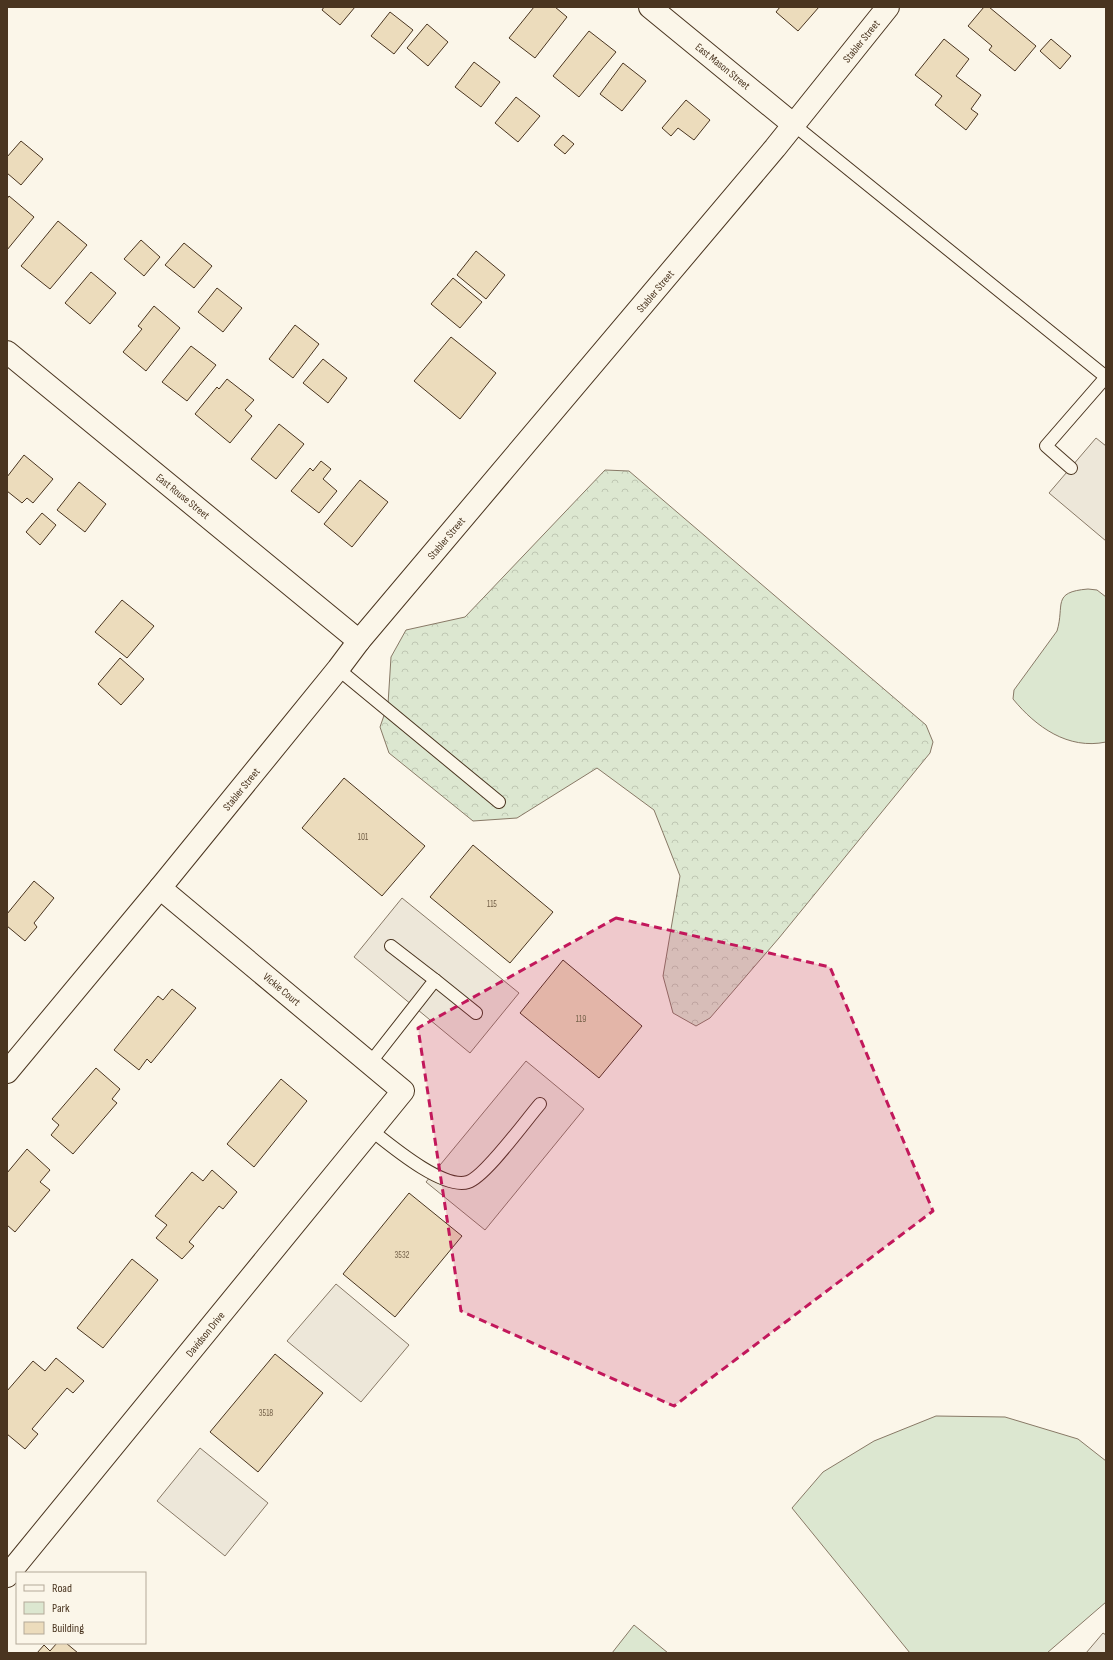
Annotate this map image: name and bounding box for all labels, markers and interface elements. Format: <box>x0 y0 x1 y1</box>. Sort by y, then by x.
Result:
street label: Stabler Street <box>840 17 883 65</box>
street label: East Mason Street <box>693 40 753 93</box>
street label: Stabler Street <box>634 267 677 315</box>
street label: East Rouse Street <box>153 471 213 522</box>
street label: Stabler Street <box>425 514 468 562</box>
street label: Stabler Street <box>220 765 263 813</box>
house number: 101 <box>358 832 369 843</box>
house number: 115 <box>487 899 497 910</box>
street label: Vickie Court <box>260 970 304 1009</box>
house number: 119 <box>576 1014 586 1025</box>
house number: 3532 <box>395 1250 410 1261</box>
street label: Davidson Drive <box>183 1309 228 1360</box>
house number: 3518 <box>259 1408 273 1419</box>
legend <box>16 1572 146 1644</box>
text: Road <box>52 1581 72 1596</box>
text: Park <box>52 1601 70 1616</box>
text: Building <box>52 1621 84 1636</box>

